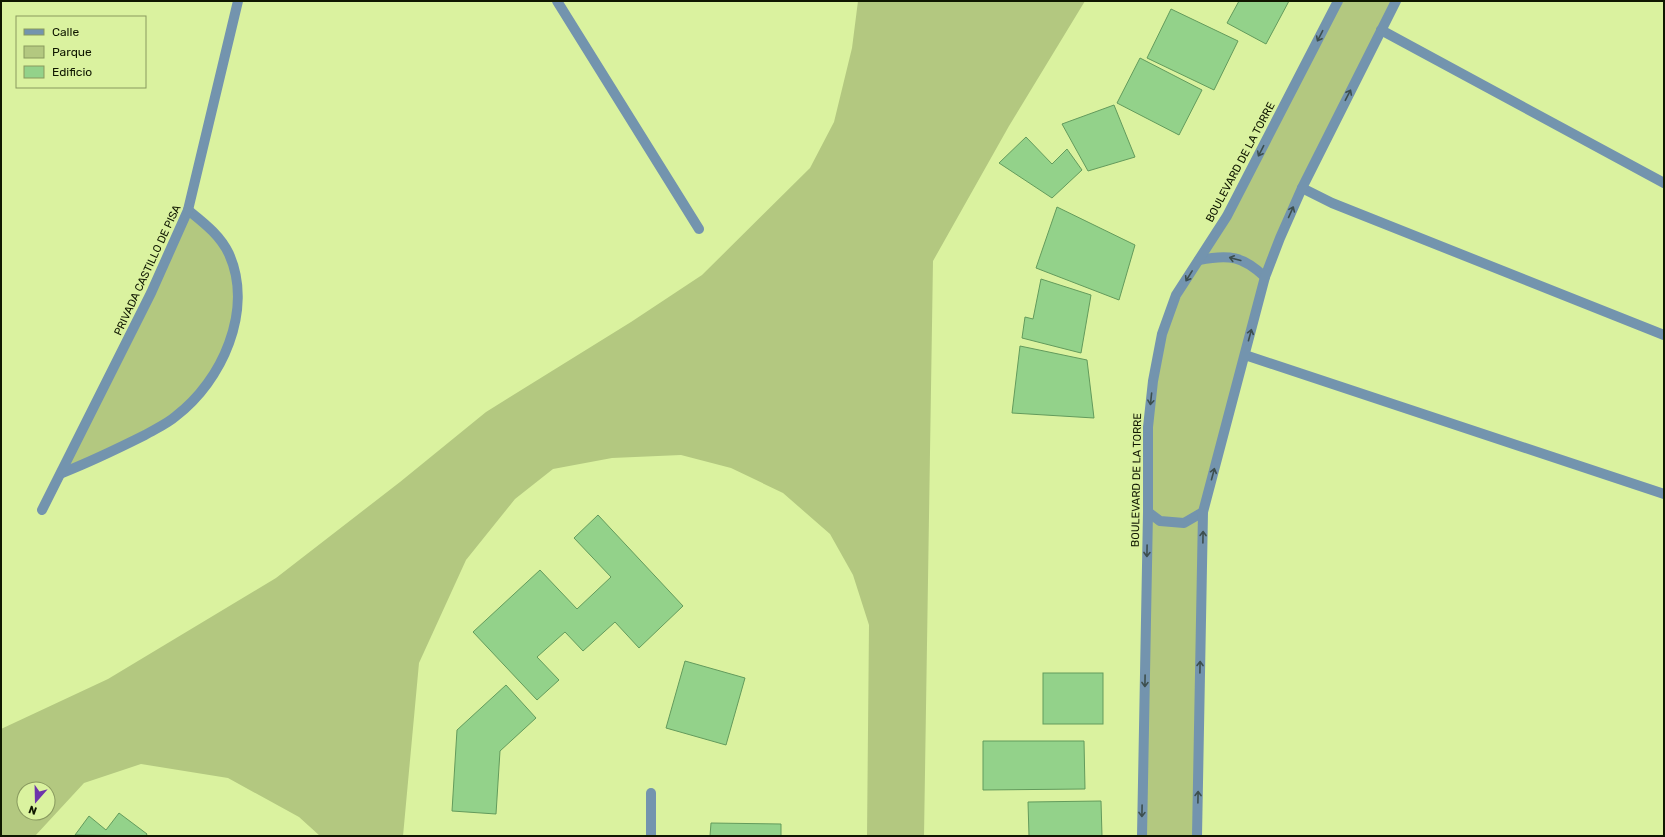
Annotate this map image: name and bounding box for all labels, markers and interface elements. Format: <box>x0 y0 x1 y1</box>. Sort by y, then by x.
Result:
legend <box>16 16 146 88</box>
text: Calle <box>52 25 79 39</box>
one-way arrow <box>1316 29 1323 41</box>
text: Parque <box>52 45 92 59</box>
text: Edificio <box>52 65 92 79</box>
one-way arrow <box>1345 90 1352 102</box>
street label: BOULEVARD DE LA TORRE <box>1203 100 1278 225</box>
one-way arrow <box>1256 145 1264 157</box>
street label: PRIVADA CASTILLO DE PISA <box>111 202 184 338</box>
one-way arrow <box>1288 207 1295 219</box>
one-way arrow <box>1228 254 1241 262</box>
one-way arrow <box>1184 270 1192 282</box>
one-way arrow <box>1247 329 1255 342</box>
one-way arrow <box>1147 392 1154 405</box>
street label: BOULEVARD DE LA TORRE <box>1129 413 1144 547</box>
one-way arrow <box>1210 468 1218 481</box>
one-way arrow <box>1199 531 1207 544</box>
one-way arrow <box>1143 544 1151 557</box>
one-way arrow <box>1197 661 1204 674</box>
one-way arrow <box>1141 674 1149 687</box>
north arrow <box>16 781 56 821</box>
one-way arrow <box>1194 791 1202 804</box>
text: N <box>27 802 39 817</box>
one-way arrow <box>1139 804 1146 817</box>

